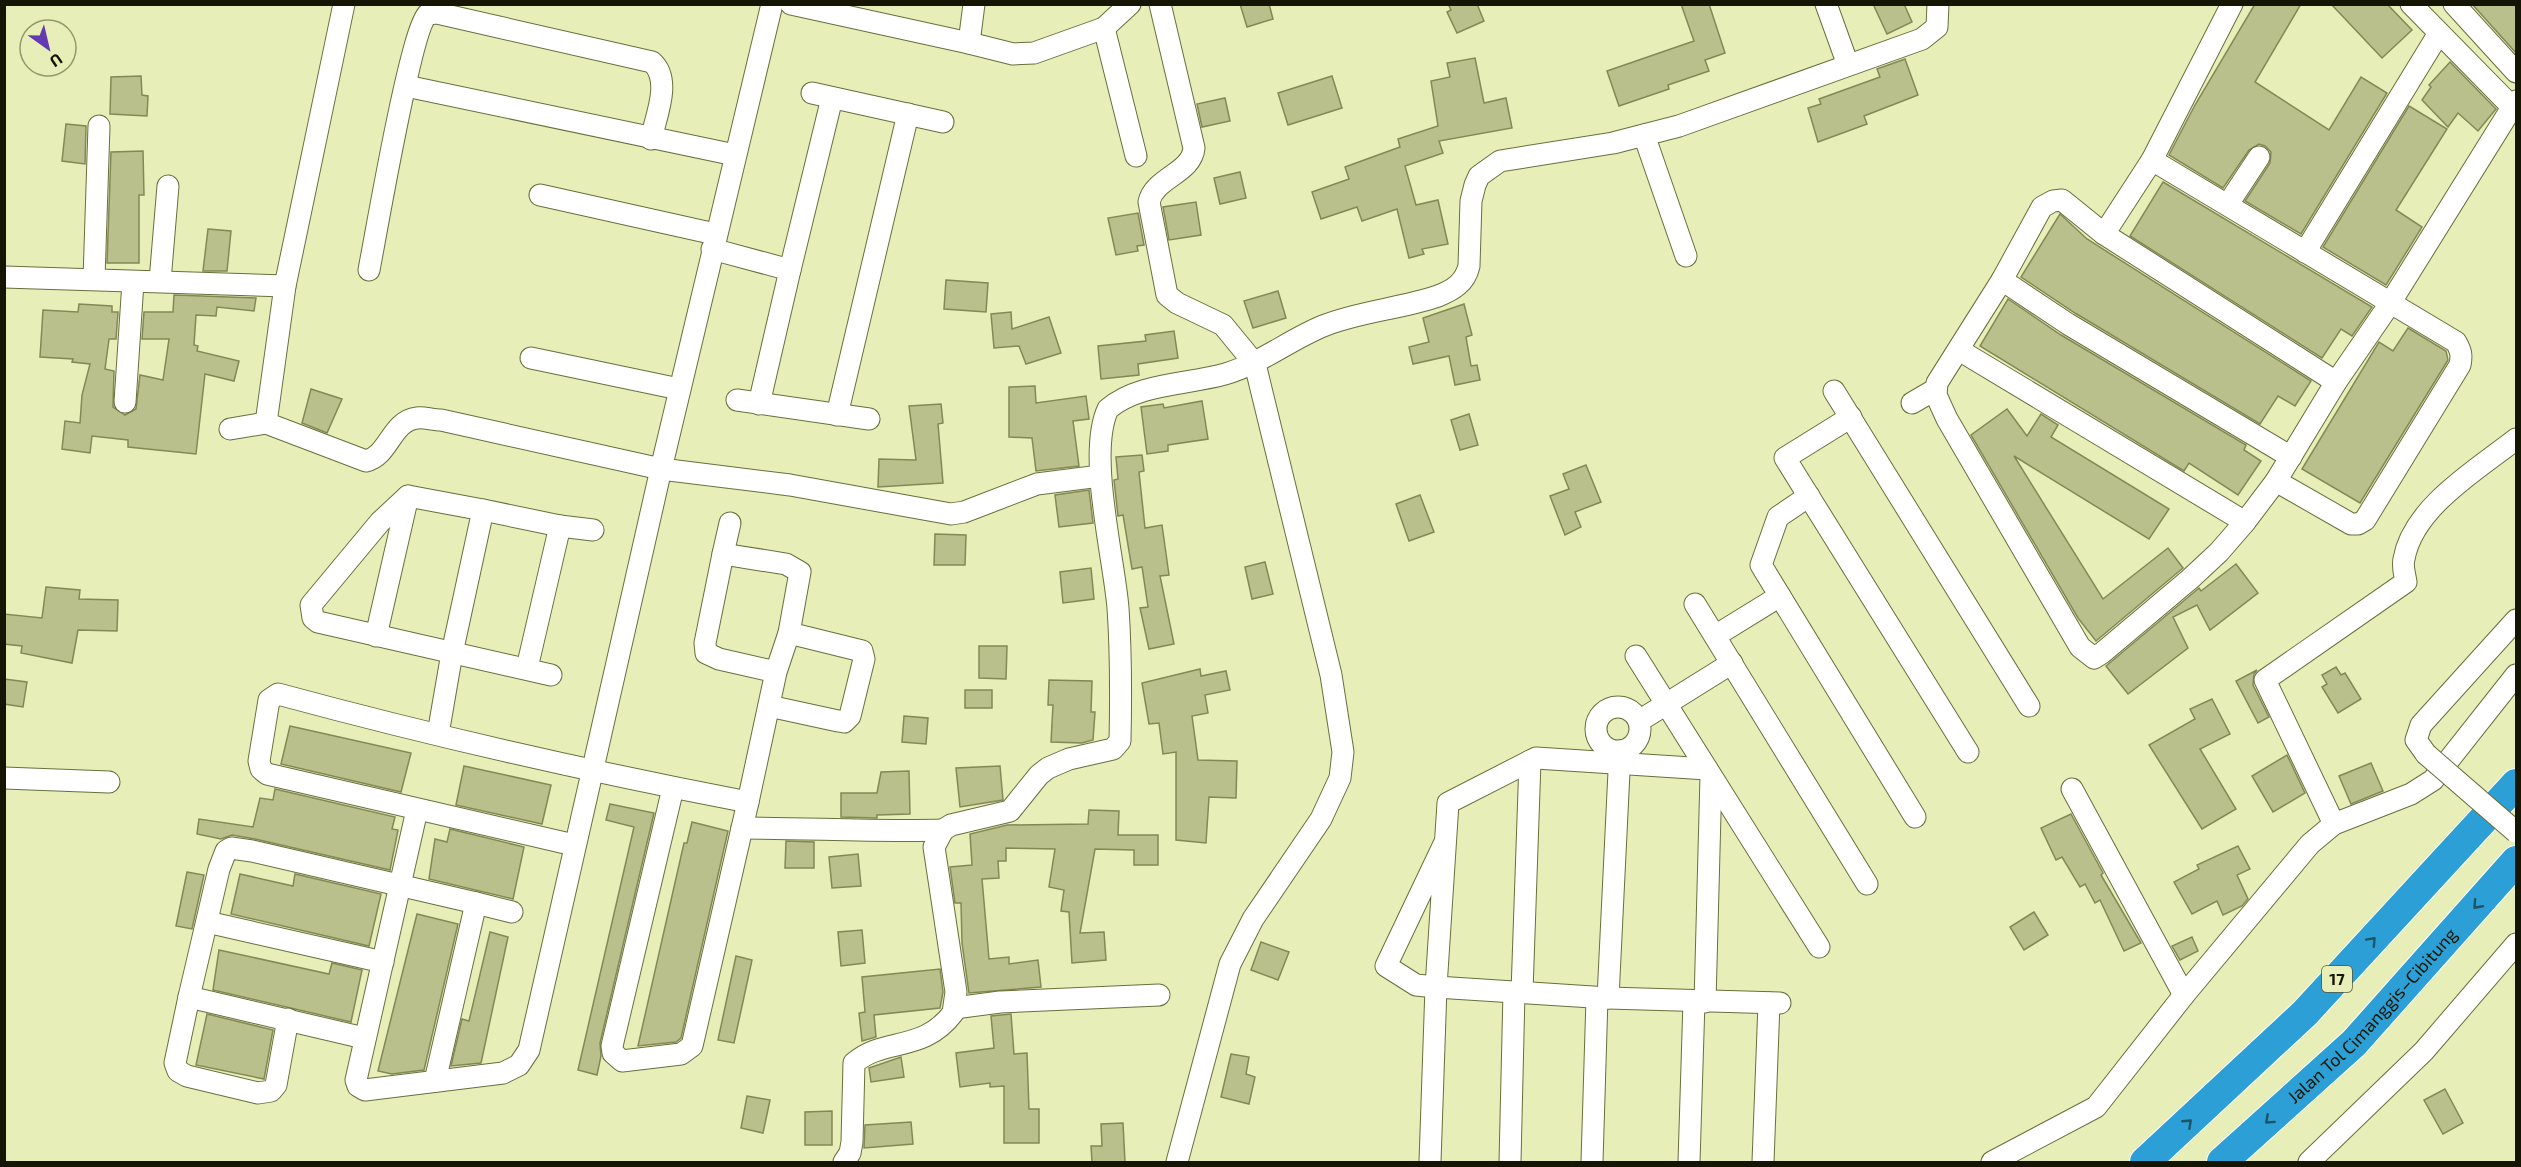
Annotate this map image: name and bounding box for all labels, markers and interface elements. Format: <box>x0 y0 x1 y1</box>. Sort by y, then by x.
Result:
north arrow <box>18 18 78 78</box>
text: U <box>47 50 67 72</box>
one-way arrow <box>2473 898 2484 909</box>
street label: Jalan Tol Cimanggis–Cibitung <box>2283 923 2461 1108</box>
one-way arrow <box>2364 938 2375 949</box>
road number: 17 <box>2322 966 2352 992</box>
one-way arrow <box>2265 1113 2276 1124</box>
one-way arrow <box>2181 1119 2192 1130</box>

